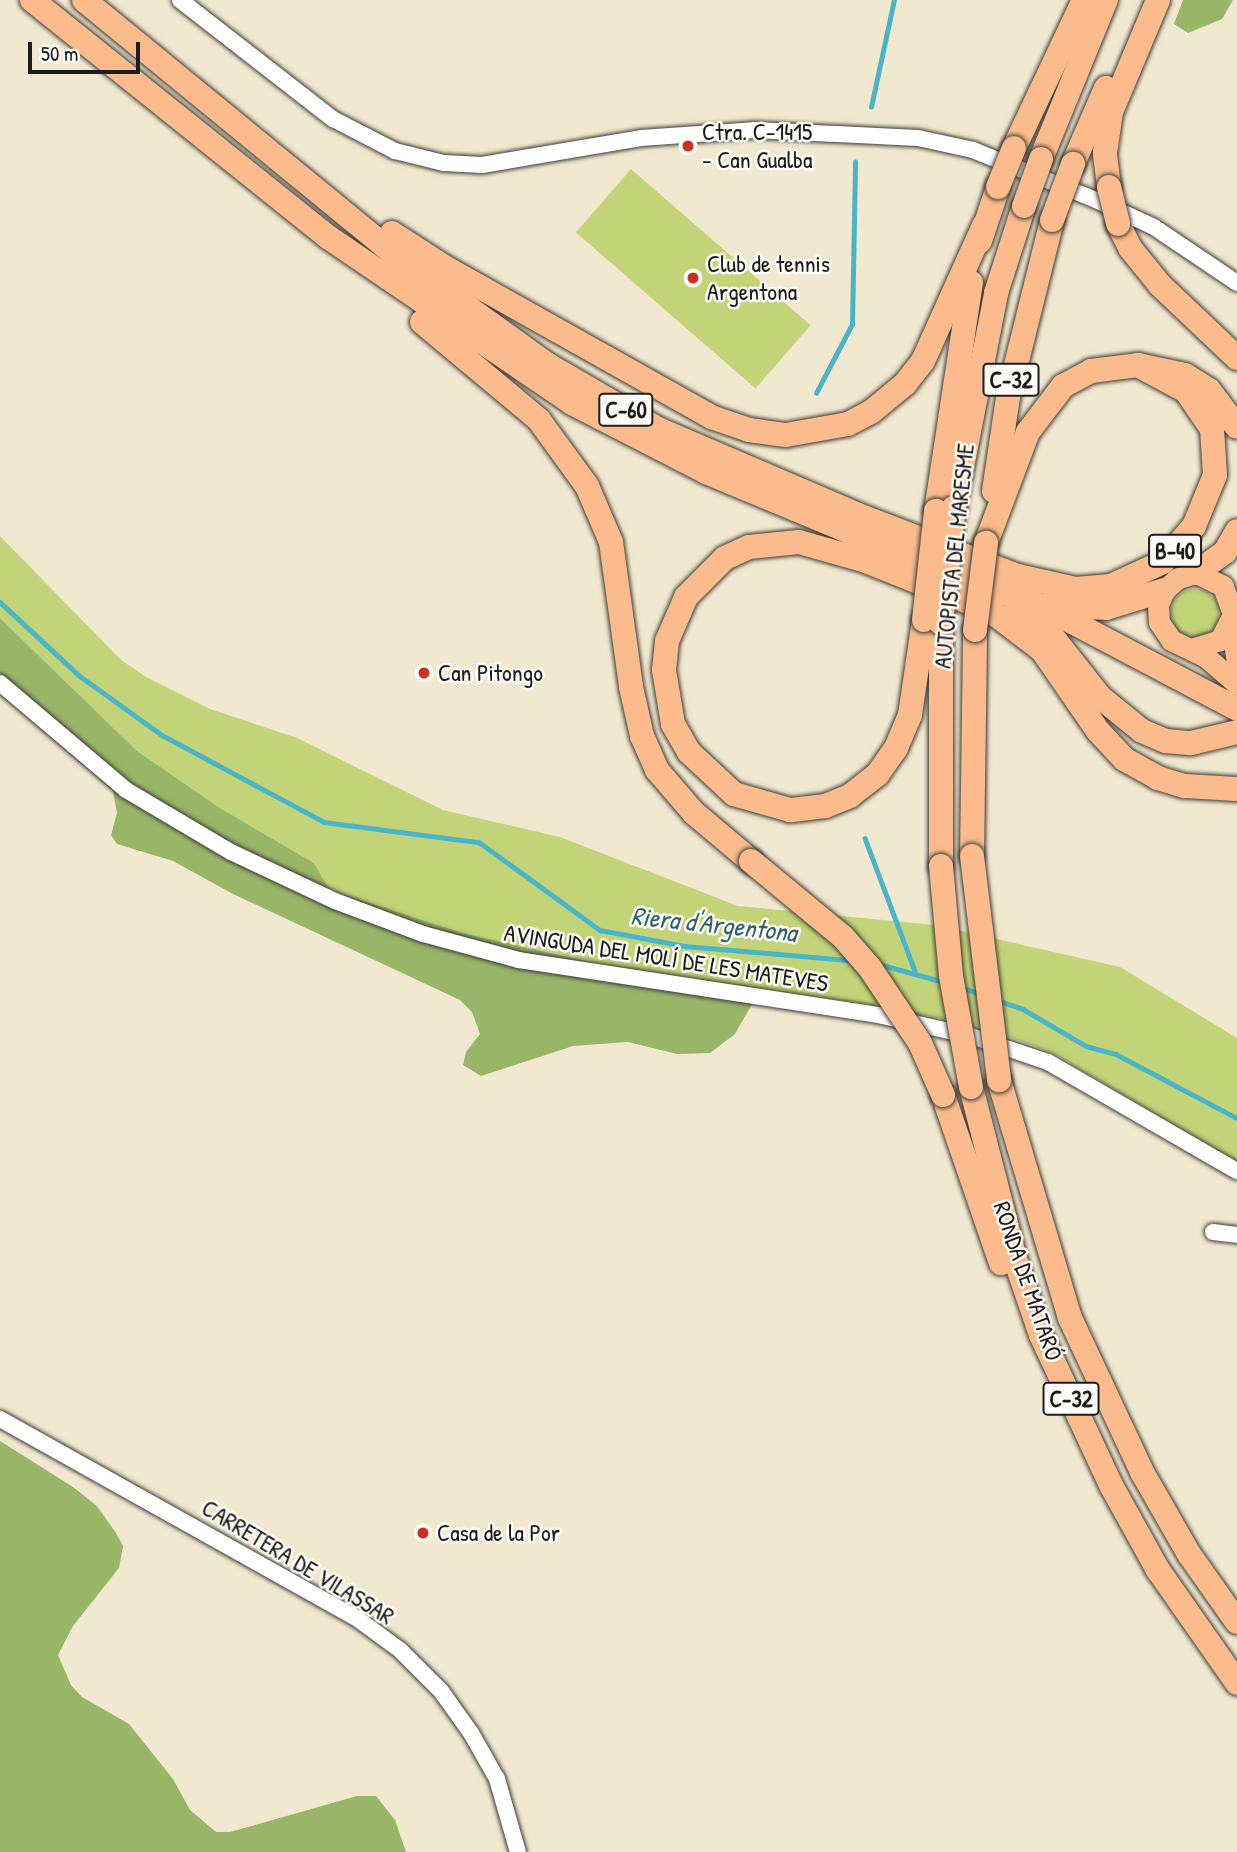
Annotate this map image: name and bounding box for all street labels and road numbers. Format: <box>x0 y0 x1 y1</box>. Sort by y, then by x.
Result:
road number: C-32 <box>981 360 1041 400</box>
road number: C-60 <box>598 390 654 430</box>
street label: AUTOPISTA DEL MARESME <box>928 442 980 670</box>
road number: B-40 <box>1147 531 1203 570</box>
street label: AVINGUDA DEL MOLÍ DE LES MATEVES <box>502 918 830 998</box>
street label: RONDA DE MATARÓ <box>987 1198 1069 1364</box>
road number: C-32 <box>1041 1380 1101 1418</box>
street label: CARRETERA DE VILASSAR <box>197 1493 399 1631</box>

